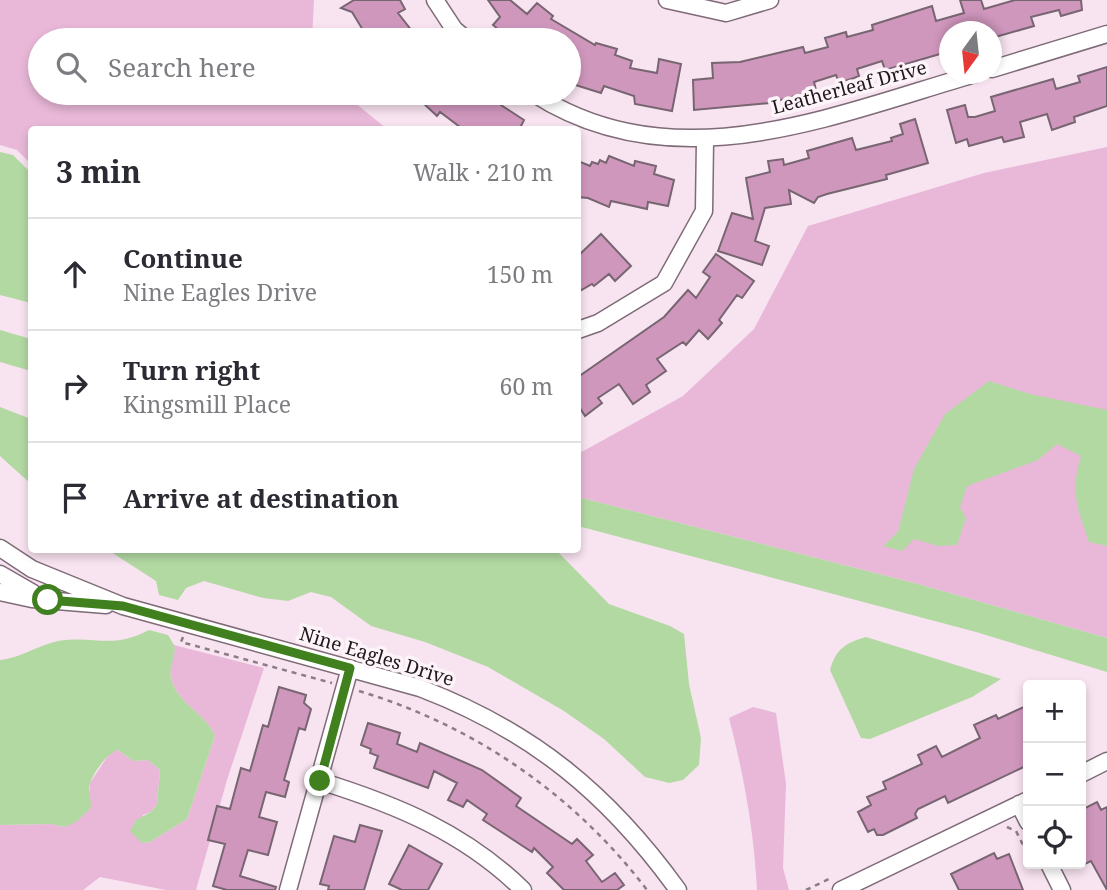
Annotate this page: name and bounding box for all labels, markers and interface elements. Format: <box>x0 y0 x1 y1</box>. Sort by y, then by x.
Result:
north arrow <box>939 21 1002 84</box>
search box <box>28 28 581 105</box>
icon: search <box>52 48 90 86</box>
text: Search here <box>108 49 256 85</box>
street label: Leatherleaf Drive <box>769 54 929 120</box>
text: 3 min <box>56 151 141 192</box>
text: Walk · 210 m <box>413 156 553 188</box>
text: Continue <box>123 240 243 276</box>
icon: ahead <box>56 255 94 293</box>
text: 150 m <box>487 258 553 290</box>
text: Nine Eagles Drive <box>123 276 317 308</box>
text: Turn right <box>123 352 260 388</box>
icon: right <box>56 367 94 405</box>
text: 60 m <box>500 370 553 402</box>
text: Kingsmill Place <box>123 388 291 420</box>
icon: arrive <box>56 479 94 517</box>
text: Arrive at destination <box>123 480 399 516</box>
route start <box>32 584 63 615</box>
street label: Nine Eagles Drive <box>297 620 457 692</box>
map controls <box>1023 680 1086 869</box>
button: + <box>1023 680 1086 743</box>
button: − <box>1023 743 1086 806</box>
route end <box>304 765 335 796</box>
button: locate <box>1023 806 1086 869</box>

